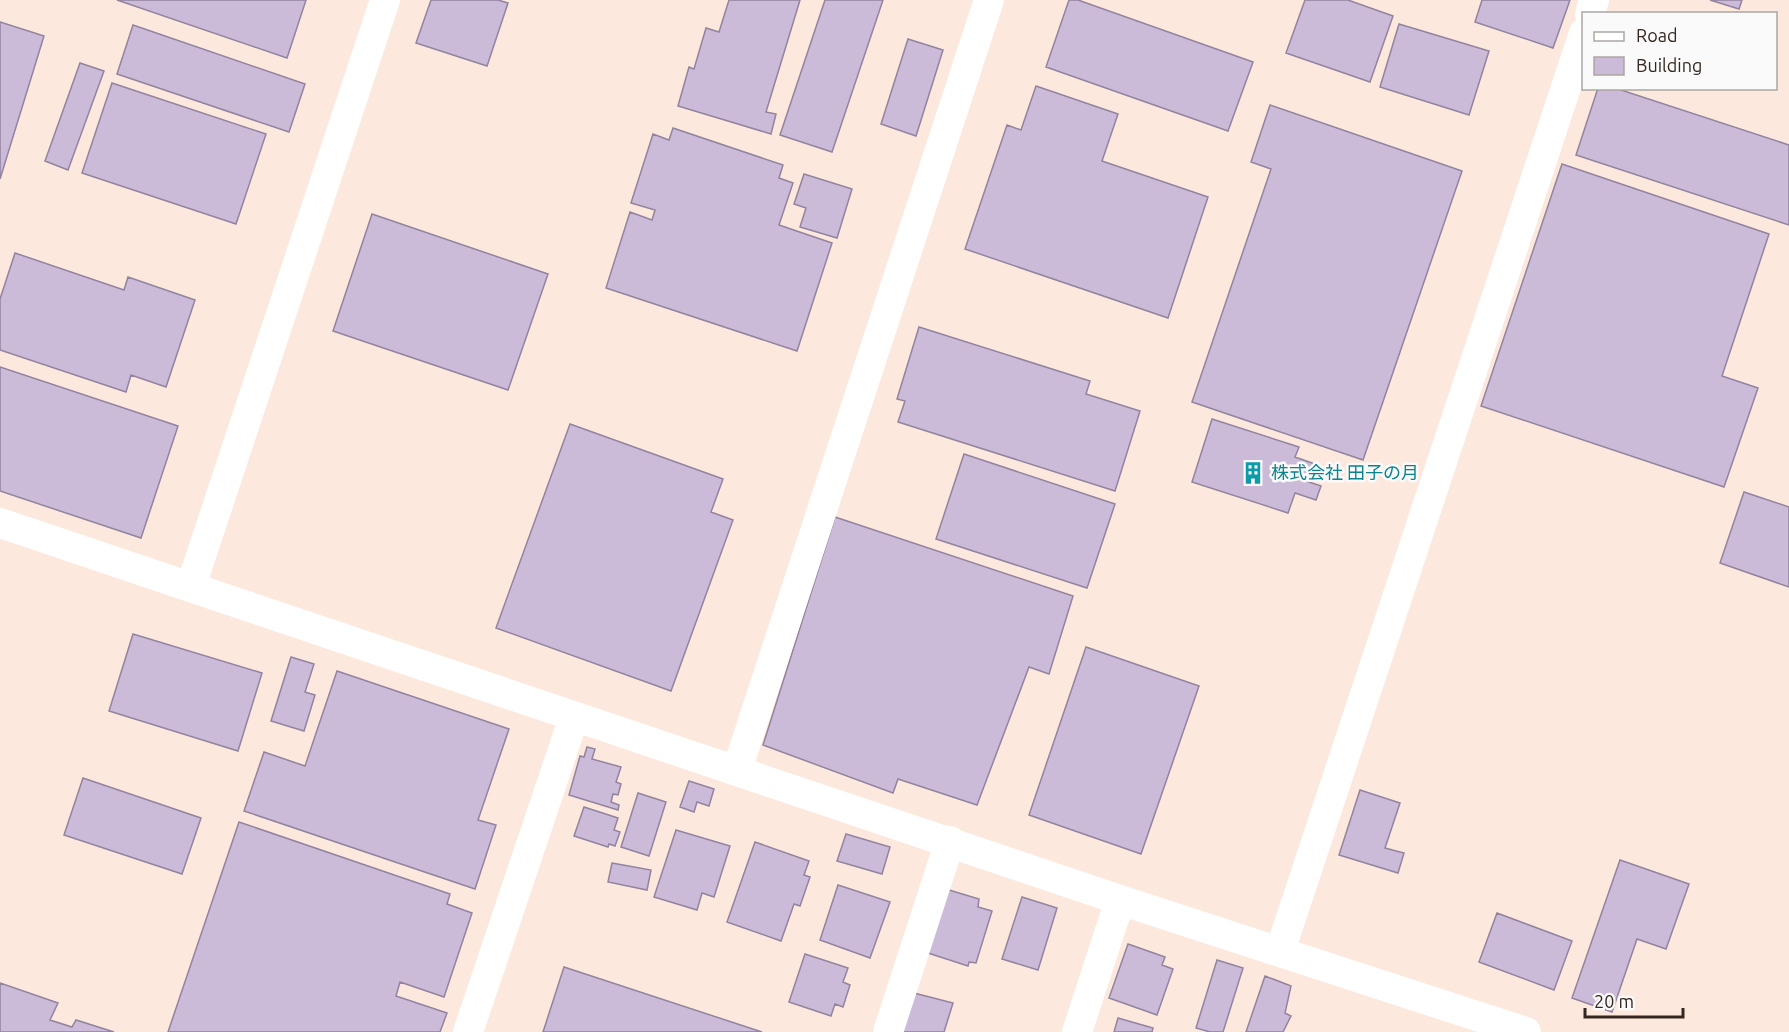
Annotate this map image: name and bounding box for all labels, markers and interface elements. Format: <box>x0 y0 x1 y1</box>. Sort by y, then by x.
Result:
legend <box>1582 12 1777 90</box>
text: Road <box>1636 25 1678 45</box>
text: Building <box>1636 55 1702 75</box>
building icon: 株式会社 田子の月 <box>1240 460 1266 486</box>
place label: 株式会社 田子の月 <box>1271 462 1419 482</box>
scale bar <box>1585 981 1682 1019</box>
text: 20 m <box>1594 991 1634 1011</box>

